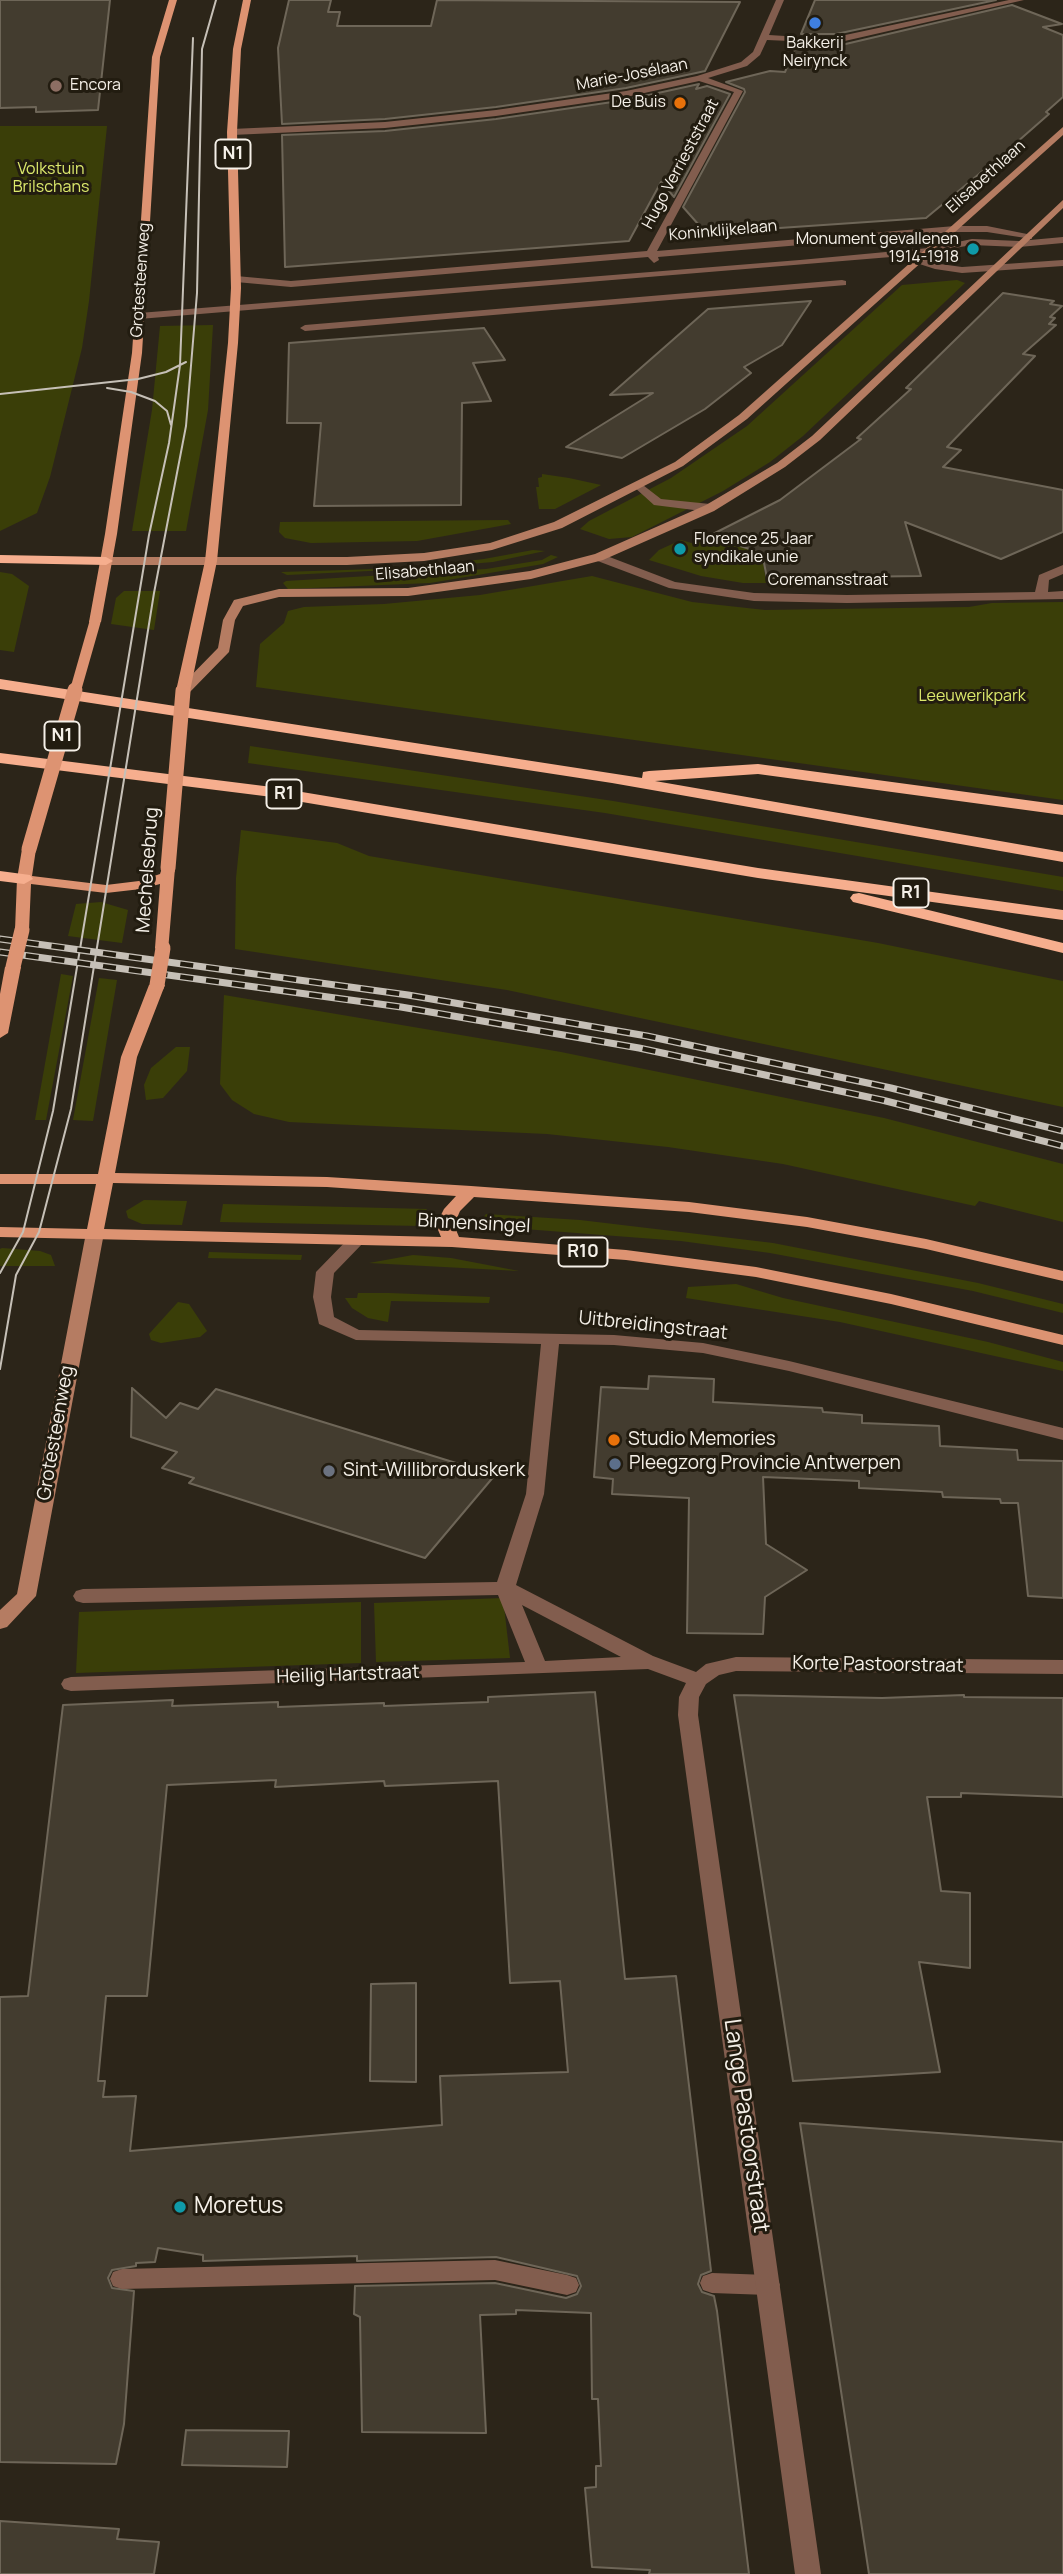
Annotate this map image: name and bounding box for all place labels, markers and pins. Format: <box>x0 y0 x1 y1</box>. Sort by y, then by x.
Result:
marker: Bakkerij Neirynck <box>807 15 823 31</box>
place label: Bakkerij Neirynck <box>783 34 847 72</box>
place label: Encora <box>70 76 121 96</box>
marker: Encora <box>48 78 64 94</box>
place label: De Buis <box>611 93 666 113</box>
marker: De Buis <box>672 95 688 111</box>
place label: Monument gevallenen 1914-1918 <box>796 230 959 268</box>
marker: Monument gevallenen 1914-1918 <box>965 241 981 257</box>
place label: Florence 25 Jaar syndikale unie <box>694 530 813 568</box>
marker: Florence 25 Jaar syndikale unie <box>672 541 688 557</box>
place label: Studio Memories <box>628 1429 776 1451</box>
marker: Studio Memories <box>606 1432 622 1448</box>
place label: Pleegzorg Provincie Antwerpen <box>629 1453 901 1475</box>
marker: Pleegzorg Provincie Antwerpen <box>607 1456 623 1472</box>
place label: Sint-Willibrorduskerk <box>343 1460 525 1482</box>
marker: Sint-Willibrorduskerk <box>321 1463 337 1479</box>
place label: Moretus <box>194 2193 283 2221</box>
marker: Moretus <box>172 2199 188 2215</box>

